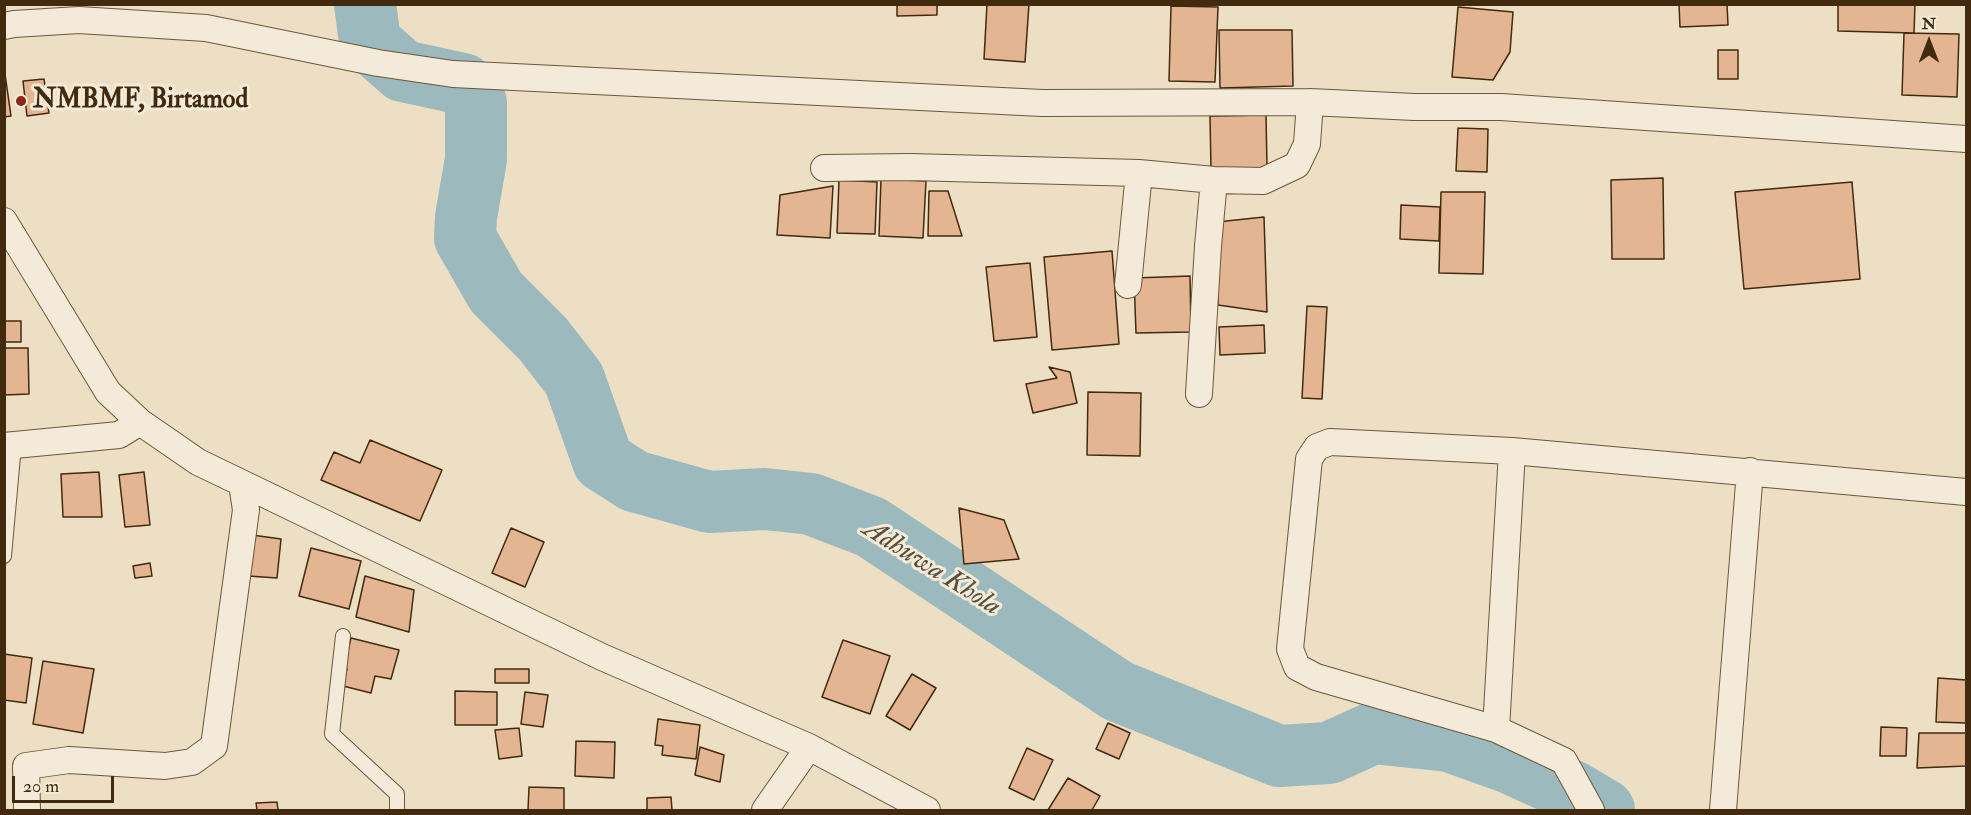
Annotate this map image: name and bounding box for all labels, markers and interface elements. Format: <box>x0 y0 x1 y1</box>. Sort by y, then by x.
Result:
north arrow <box>1899 12 1959 72</box>
text: N <box>1922 14 1936 34</box>
place label: NMBMF, Birtamod <box>33 85 248 117</box>
marker: NMBMF, Birtamod <box>14 94 28 108</box>
water label: Adhuwa Khola <box>856 514 1006 624</box>
scale bar <box>15 764 117 802</box>
text: 20 m <box>23 775 59 798</box>

